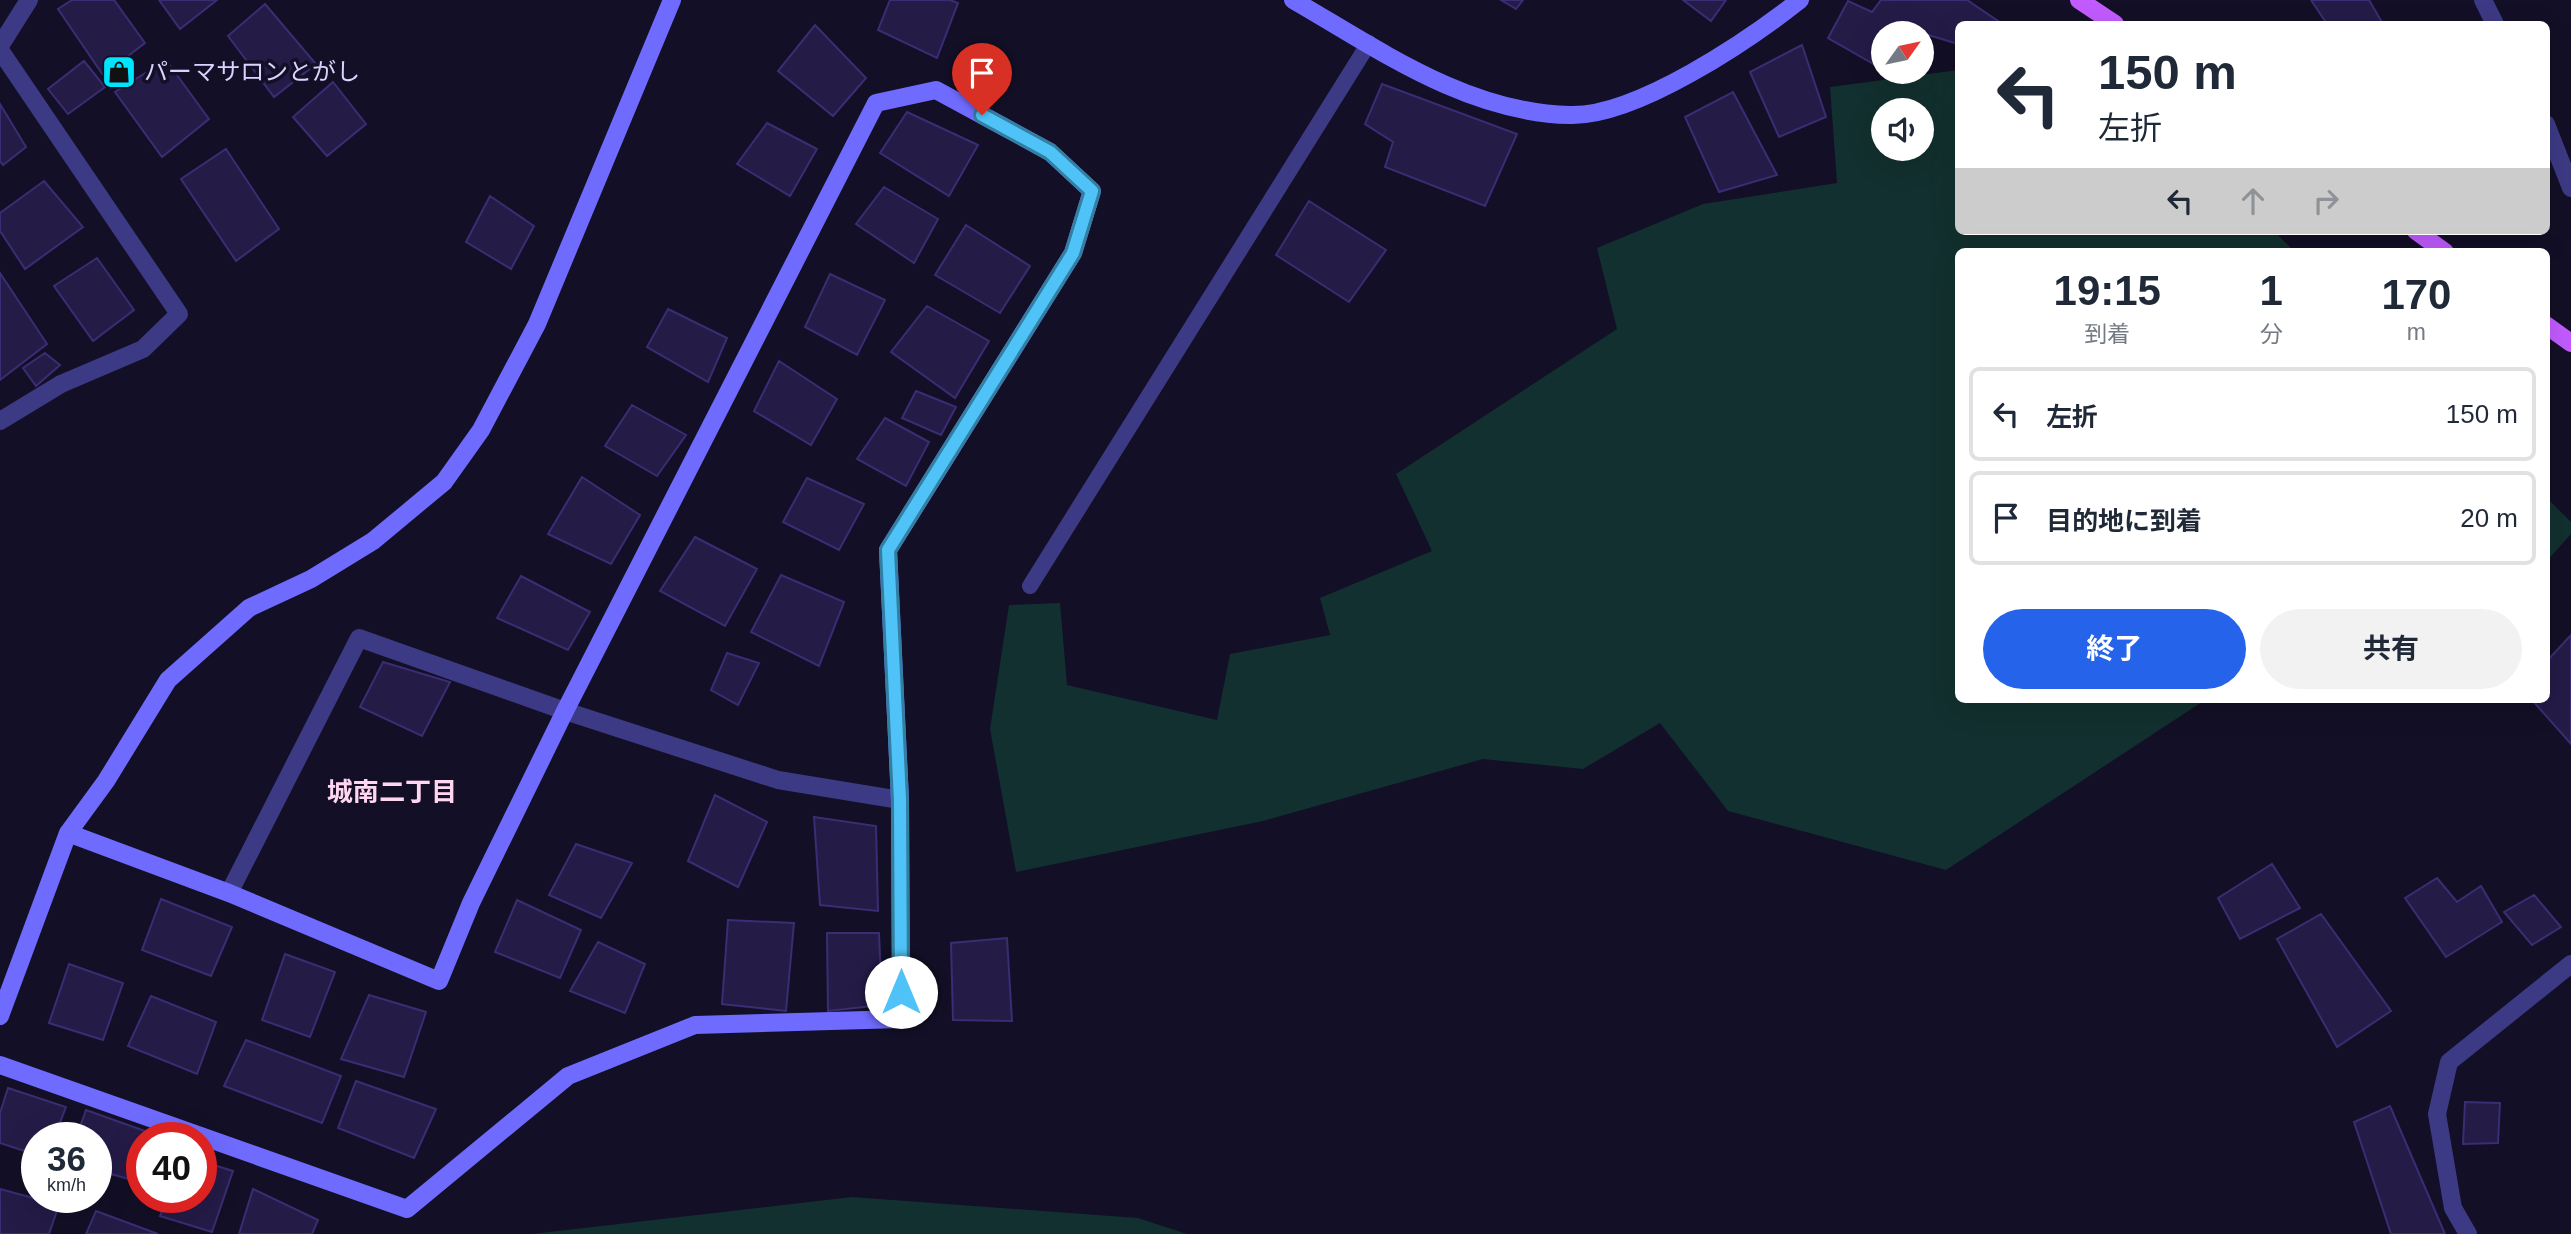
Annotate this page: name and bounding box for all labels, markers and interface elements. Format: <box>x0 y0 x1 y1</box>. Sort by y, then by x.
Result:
north arrow <box>1871 21 1934 84</box>
map controls <box>1871 21 1934 161</box>
pin <box>952 43 1012 115</box>
text: 150 m <box>2098 45 2237 99</box>
icon: left <box>1983 49 2074 140</box>
shop icon: パーマサロンとがし <box>100 53 138 91</box>
icon: arrive <box>963 54 1001 92</box>
place label: パーマサロンとがし <box>144 58 360 85</box>
button: sound <box>1871 98 1934 161</box>
text: 左折 <box>2098 110 2162 146</box>
icon: left <box>2161 182 2199 220</box>
icon: ahead <box>2234 182 2272 220</box>
icon: right <box>2307 182 2345 220</box>
text: 19:15 <box>2054 267 2161 314</box>
text: 1 <box>2259 267 2283 314</box>
text: 170 <box>2381 271 2451 318</box>
text: m <box>2407 319 2426 345</box>
text: 到着 <box>2084 321 2130 347</box>
text: 分 <box>2260 321 2283 347</box>
icon: left <box>1987 395 2025 433</box>
text: 150 m <box>2446 399 2518 429</box>
text: 左折 <box>2046 402 2098 432</box>
icon: arrive <box>1987 499 2025 537</box>
text: 20 m <box>2460 503 2518 533</box>
text: 目的地に到着 <box>2046 506 2202 536</box>
button: 終了 <box>1983 609 2246 689</box>
button: 共有 <box>2260 609 2522 689</box>
district label: 城南二丁目 <box>327 777 457 807</box>
position arrow <box>864 955 938 1029</box>
speed limit sign: 40 <box>126 1122 217 1213</box>
text: 36 <box>47 1139 86 1178</box>
text: km/h <box>47 1175 86 1195</box>

